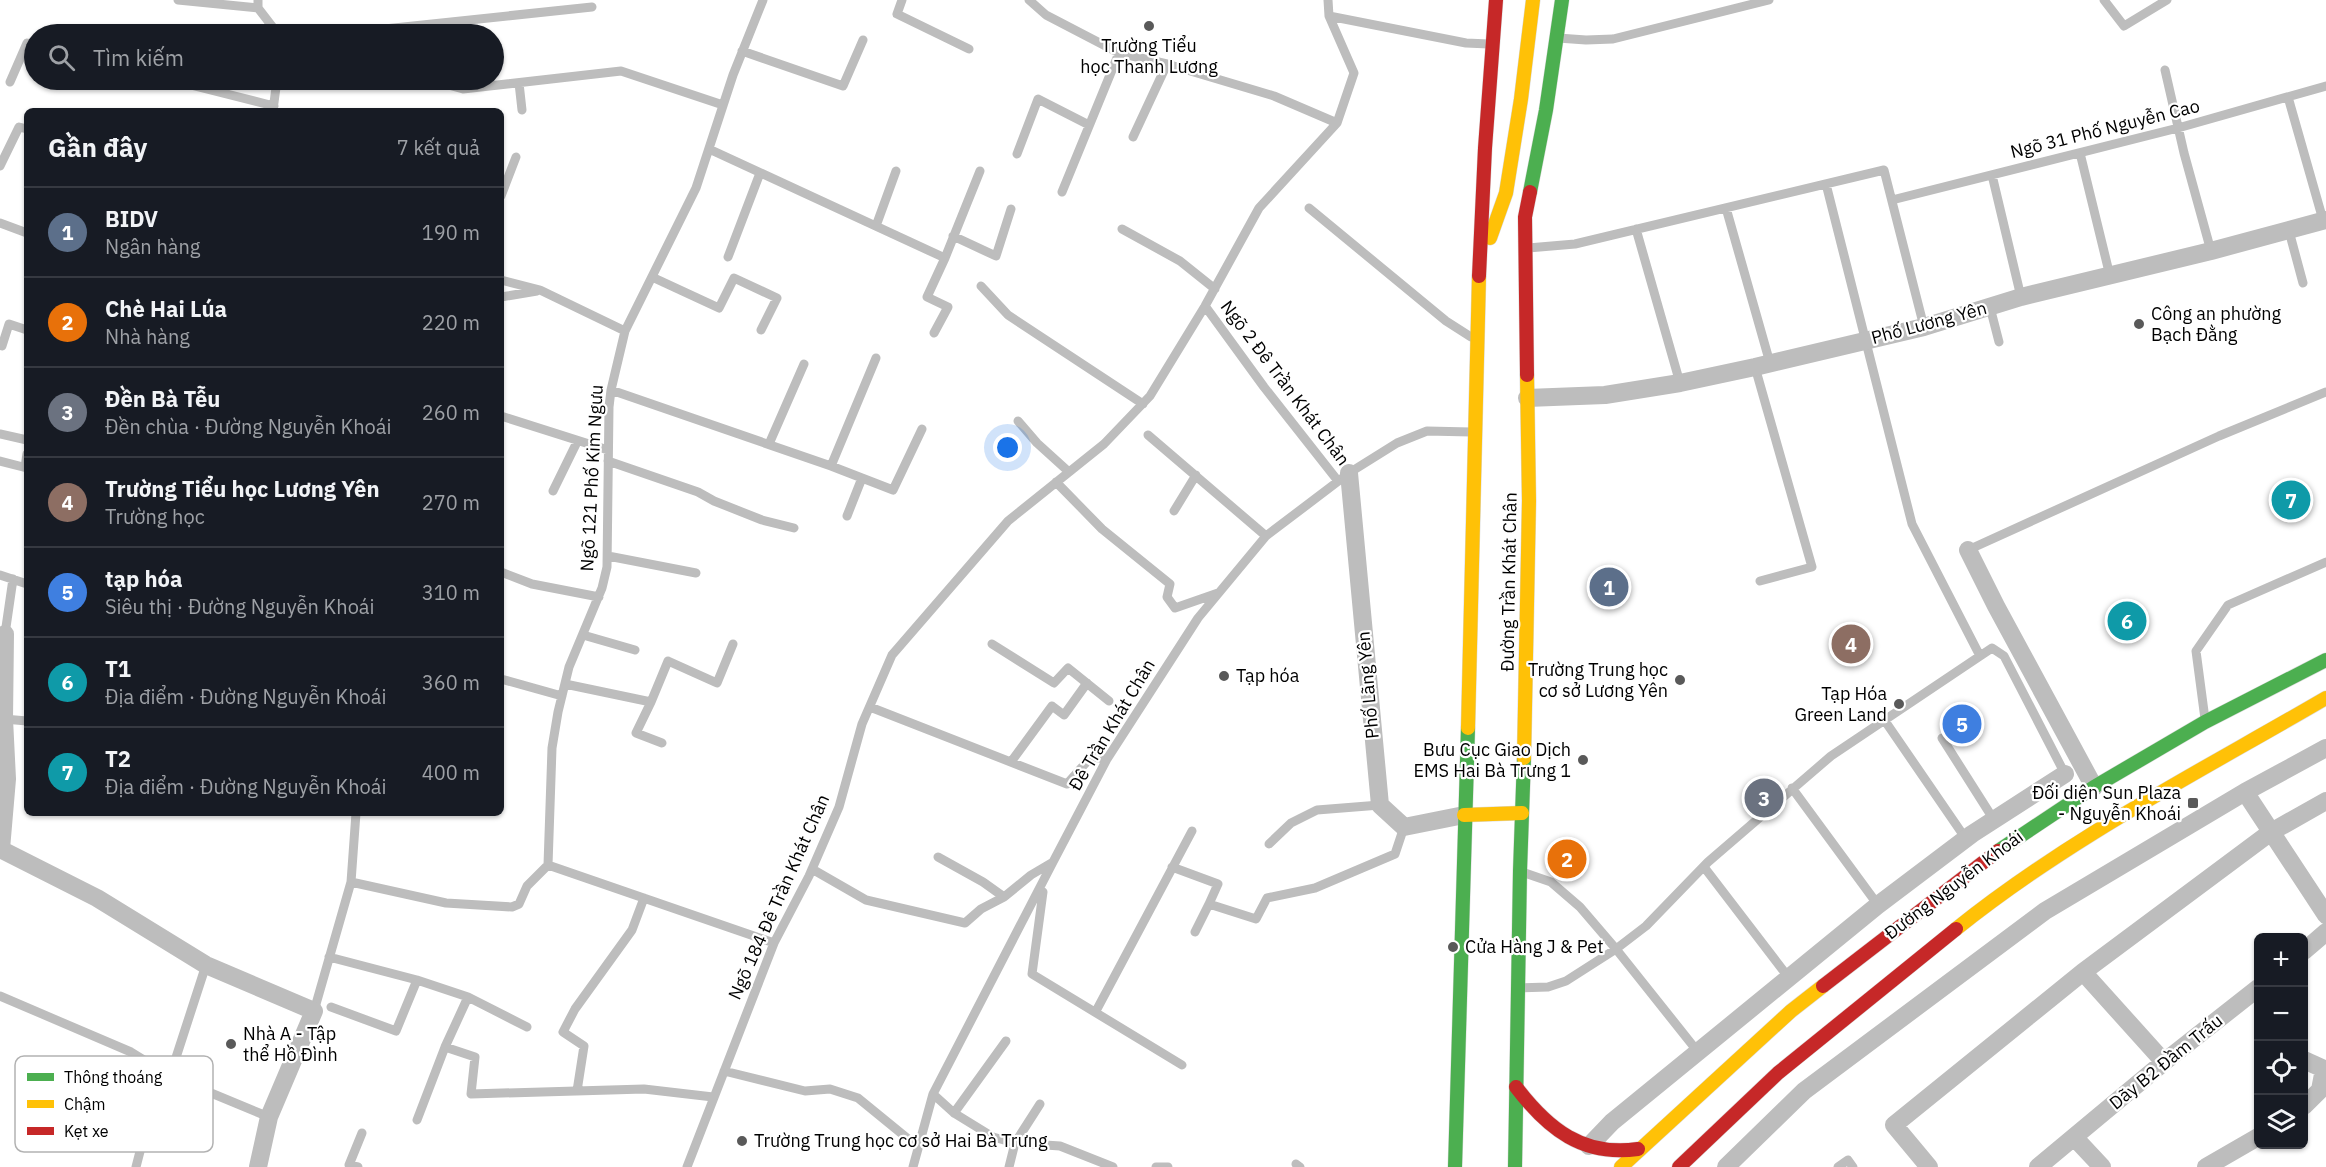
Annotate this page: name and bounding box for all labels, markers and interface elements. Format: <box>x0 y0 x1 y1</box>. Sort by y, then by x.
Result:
marker: Trường Tiểu học Thanh Lương <box>1142 19 1156 33</box>
search box <box>24 24 504 90</box>
place label: Trường Tiểu học Thanh Lương <box>1080 34 1218 78</box>
icon: search <box>45 41 78 74</box>
text: Tìm kiếm <box>93 43 184 72</box>
street label: Ngõ 31 Phố Nguyễn Cao <box>2008 94 2202 163</box>
text: Gần đây <box>48 130 147 164</box>
text: 7 kết quả <box>397 134 480 161</box>
text: BIDV <box>105 204 158 233</box>
text: 1 <box>62 219 74 246</box>
text: 190 m <box>422 219 480 246</box>
text: Ngân hàng <box>105 233 200 260</box>
text: Chè Hai Lúa <box>105 294 227 323</box>
street label: Ngõ 2 Đê Trần Khát Chân <box>1216 296 1355 470</box>
street label: Phố Lương Yên <box>1869 296 1989 349</box>
place label: Công an phường Bạch Đằng <box>2151 302 2282 346</box>
text: 2 <box>62 309 74 336</box>
text: 220 m <box>422 309 480 336</box>
marker: Công an phường Bạch Đằng <box>2132 317 2146 331</box>
text: Nhà hàng <box>105 323 190 350</box>
text: Đền Bà Tễu <box>105 384 220 413</box>
street label: Ngõ 121 Phố Kim Ngưu <box>575 384 608 572</box>
text: 3 <box>62 399 74 426</box>
text: 260 m <box>422 399 480 426</box>
text: Đền chùa · Đường Nguyễn Khoái <box>105 413 391 440</box>
your location <box>993 433 1022 462</box>
text: Trường Tiểu học Lương Yên <box>105 474 380 503</box>
pin: 7 <box>2272 478 2310 522</box>
text: 4 <box>62 489 74 516</box>
text: 270 m <box>422 489 480 516</box>
street label: Đường Trần Khát Chân <box>1495 492 1522 672</box>
text: Trường học <box>105 503 205 530</box>
text: tạp hóa <box>105 564 183 593</box>
pin: 1 <box>1590 564 1628 610</box>
text: 5 <box>62 579 74 606</box>
text: 310 m <box>422 579 480 606</box>
text: Siêu thị · Đường Nguyễn Khoái <box>105 593 375 620</box>
pin: 6 <box>2108 598 2146 644</box>
pin: 4 <box>1832 622 1870 666</box>
street label: Phố Lãng Yên <box>1351 630 1384 740</box>
text: T1 <box>105 654 131 683</box>
street label: Đê Trần Khát Chân <box>1063 655 1160 795</box>
place label: Trường Trung học cơ sở Lương Yên <box>1528 658 1668 702</box>
place label: Tạp hóa <box>1236 664 1300 687</box>
text: 6 <box>62 669 74 696</box>
text: 360 m <box>422 669 480 696</box>
marker: Tạp hóa <box>1217 669 1231 683</box>
marker: Trường Trung học cơ sở Lương Yên <box>1673 673 1687 687</box>
place label: Tạp Hóa Green Land <box>1794 682 1887 726</box>
text: Địa điểm · Đường Nguyễn Khoái <box>105 683 386 710</box>
marker: Tạp Hóa Green Land <box>1892 697 1906 711</box>
pin: 5 <box>1942 702 1982 746</box>
place label: Bưu Cục Giao Dịch EMS Hai Bà Trưng 1 <box>1413 738 1571 782</box>
text: T2 <box>105 744 131 773</box>
marker: Bưu Cục Giao Dịch EMS Hai Bà Trưng 1 <box>1576 753 1590 767</box>
text: 7 <box>62 759 74 786</box>
text: 400 m <box>422 759 480 786</box>
text: Địa điểm · Đường Nguyễn Khoái <box>105 773 386 800</box>
pin: 3 <box>1744 776 1784 820</box>
place label: Đối diện Sun Plaza - Nguyễn Khoái <box>2032 781 2181 825</box>
street label: Ngõ 184 Đê Trần Khát Chân <box>723 790 834 1003</box>
marker: Đối diện Sun Plaza - Nguyễn Khoái <box>2186 796 2200 810</box>
street label: Đường Nguyễn Khoái <box>1880 825 2028 944</box>
pin: 2 <box>1548 836 1586 882</box>
map controls <box>2254 933 2308 1149</box>
button: + <box>2254 933 2308 987</box>
place label: Cửa Hàng J & Pet <box>1465 935 1604 958</box>
marker: Cửa Hàng J & Pet <box>1446 940 1460 954</box>
button: − <box>2254 987 2308 1041</box>
street label: Dãy B2 Đầm Trấu <box>2104 1009 2227 1114</box>
place label: Nhà A - Tập thể Hồ Đình <box>243 1022 338 1066</box>
marker: Nhà A - Tập thể Hồ Đình <box>224 1037 238 1051</box>
button: locate <box>2254 1041 2308 1095</box>
legend <box>15 1056 213 1152</box>
text: Thông thoáng <box>64 1067 163 1087</box>
text: Chậm <box>64 1094 106 1114</box>
button: layers <box>2254 1095 2308 1149</box>
text: Kẹt xe <box>64 1121 109 1141</box>
place label: Trường Trung học cơ sở Hai Bà Trưng <box>754 1129 1048 1152</box>
marker: Trường Trung học cơ sở Hai Bà Trưng <box>735 1134 749 1148</box>

